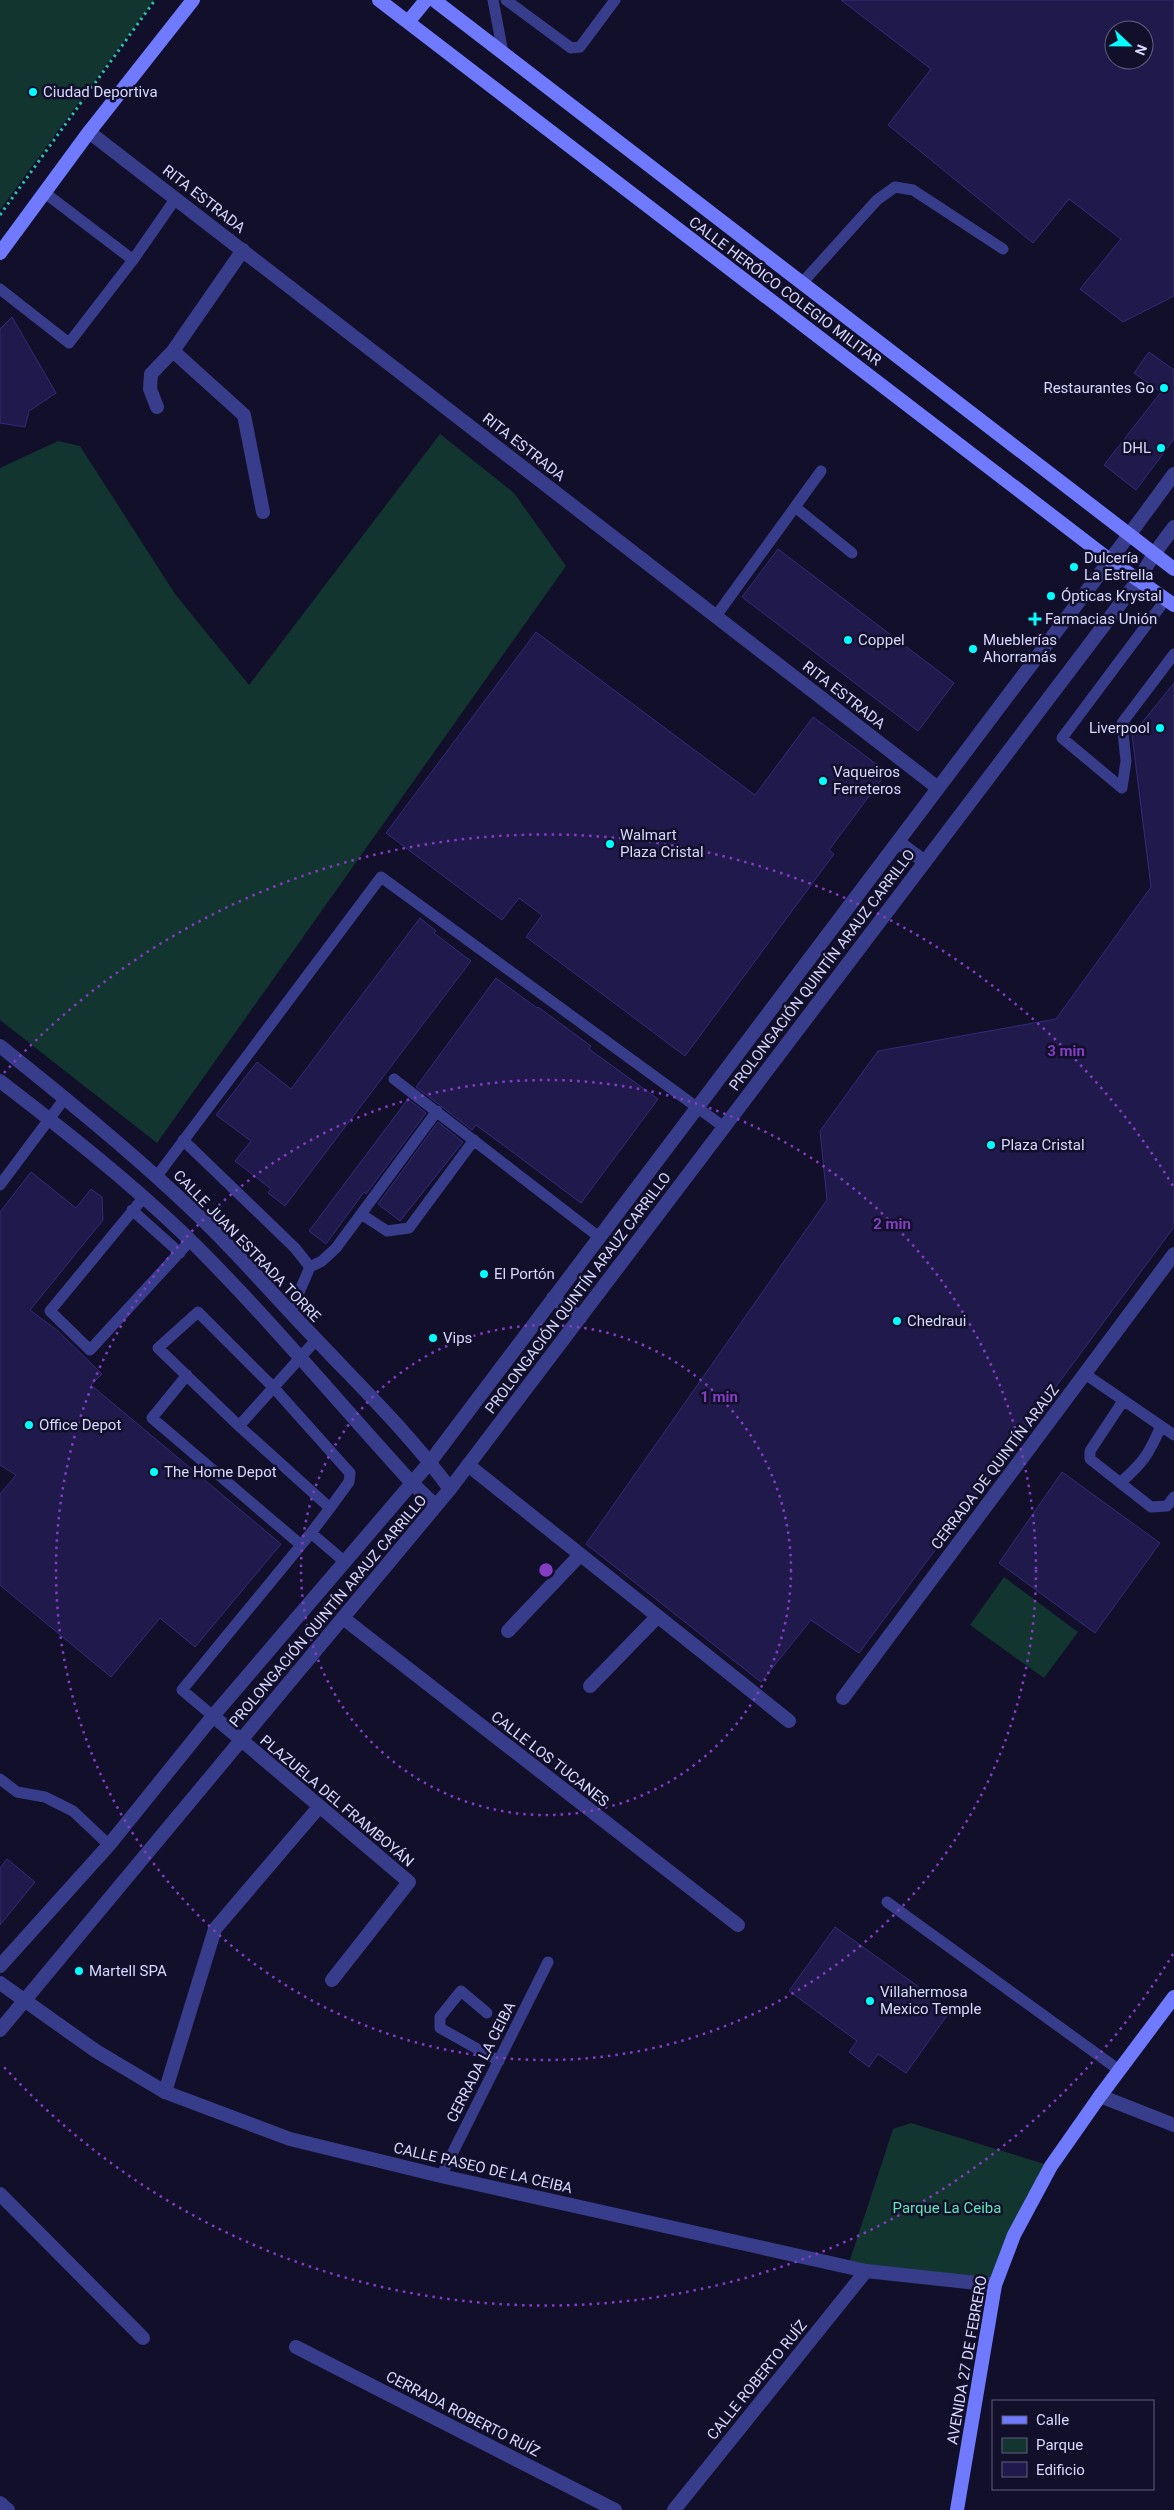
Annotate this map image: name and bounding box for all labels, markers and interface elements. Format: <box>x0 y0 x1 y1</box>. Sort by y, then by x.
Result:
north arrow <box>1104 20 1154 70</box>
text: N <box>1132 42 1150 57</box>
place label: Ciudad Deportiva <box>43 83 158 101</box>
marker: Ciudad Deportiva <box>27 86 39 98</box>
street label: RITA ESTRADA <box>159 161 249 237</box>
street label: CALLE HERÓICO COLEGIO MILITAR <box>685 213 885 369</box>
place label: Restaurantes Go <box>1043 379 1154 397</box>
marker: Restaurantes Go <box>1158 382 1170 394</box>
street label: RITA ESTRADA <box>479 409 569 485</box>
place label: DHL <box>1122 439 1151 457</box>
marker: DHL <box>1155 442 1167 454</box>
place label: Dulcería La Estrella <box>1084 549 1154 584</box>
marker: Dulcería La Estrella <box>1068 561 1080 573</box>
place label: Ópticas Krystal <box>1061 587 1162 605</box>
marker: Ópticas Krystal <box>1045 590 1057 602</box>
place label: Farmacias Unión <box>1045 610 1157 628</box>
marker: Farmacias Unión <box>1029 613 1041 625</box>
place label: Coppel <box>858 631 905 649</box>
place label: Mueblerías Ahorramás <box>983 631 1057 666</box>
marker: Coppel <box>842 634 854 646</box>
marker: Mueblerías Ahorramás <box>967 643 979 655</box>
street label: RITA ESTRADA <box>799 657 889 733</box>
place label: Liverpool <box>1089 719 1150 737</box>
marker: Liverpool <box>1154 722 1166 734</box>
place label: Vaqueiros Ferreteros <box>833 763 901 798</box>
marker: Vaqueiros Ferreteros <box>817 775 829 787</box>
place label: Walmart Plaza Cristal <box>620 826 704 861</box>
marker: Walmart Plaza Cristal <box>604 838 616 850</box>
street label: PROLONGACIÓN QUINTÍN ARAUZ CARRILLO <box>725 846 919 1094</box>
text: 3 min <box>1047 1042 1085 1060</box>
place label: Plaza Cristal <box>1001 1136 1085 1154</box>
marker: Plaza Cristal <box>985 1139 997 1151</box>
street label: CALLE JUAN ESTRADA TORRE <box>170 1166 325 1326</box>
street label: PROLONGACIÓN QUINTÍN ARAUZ CARRILLO <box>481 1169 675 1417</box>
text: 2 min <box>873 1215 911 1233</box>
place label: El Portón <box>494 1265 555 1283</box>
marker: El Portón <box>478 1268 490 1280</box>
place label: Chedraui <box>907 1312 966 1330</box>
marker: Chedraui <box>891 1315 903 1327</box>
place label: Vips <box>443 1329 472 1347</box>
marker: Vips <box>427 1332 439 1344</box>
street label: CERRADA DE QUINTÍN ARAUZ <box>927 1381 1063 1553</box>
text: 1 min <box>700 1388 738 1406</box>
place label: Office Depot <box>39 1416 121 1434</box>
marker: Office Depot <box>23 1419 35 1431</box>
place label: The Home Depot <box>164 1463 277 1481</box>
marker: The Home Depot <box>148 1466 160 1478</box>
street label: PROLONGACIÓN QUINTÍN ARAUZ CARRILLO <box>226 1491 430 1731</box>
centre of rings <box>537 1561 555 1579</box>
street label: CALLE LOS TUCANES <box>487 1707 613 1811</box>
street label: PLAZUELA DEL FRAMBOYÁN <box>256 1731 418 1871</box>
place label: Martell SPA <box>89 1962 167 1980</box>
marker: Martell SPA <box>73 1965 85 1977</box>
place label: Villahermosa Mexico Temple <box>880 1983 981 2018</box>
marker: Villahermosa Mexico Temple <box>864 1995 876 2007</box>
street label: CERRADA LA CEIBA <box>443 1998 519 2125</box>
street label: CALLE PASEO DE LA CEIBA <box>392 2139 574 2197</box>
park label: Parque La Ceiba <box>893 2199 1001 2217</box>
street label: AVENIDA 27 DE FEBRERO <box>943 2274 991 2446</box>
street label: CALLE ROBERTO RUÍZ <box>703 2316 811 2444</box>
street label: CERRADA ROBERTO RUÍZ <box>383 2367 543 2461</box>
legend <box>992 2400 1154 2490</box>
text: Calle <box>1036 2411 1069 2429</box>
text: Parque <box>1036 2436 1083 2454</box>
text: Edificio <box>1036 2461 1085 2479</box>

